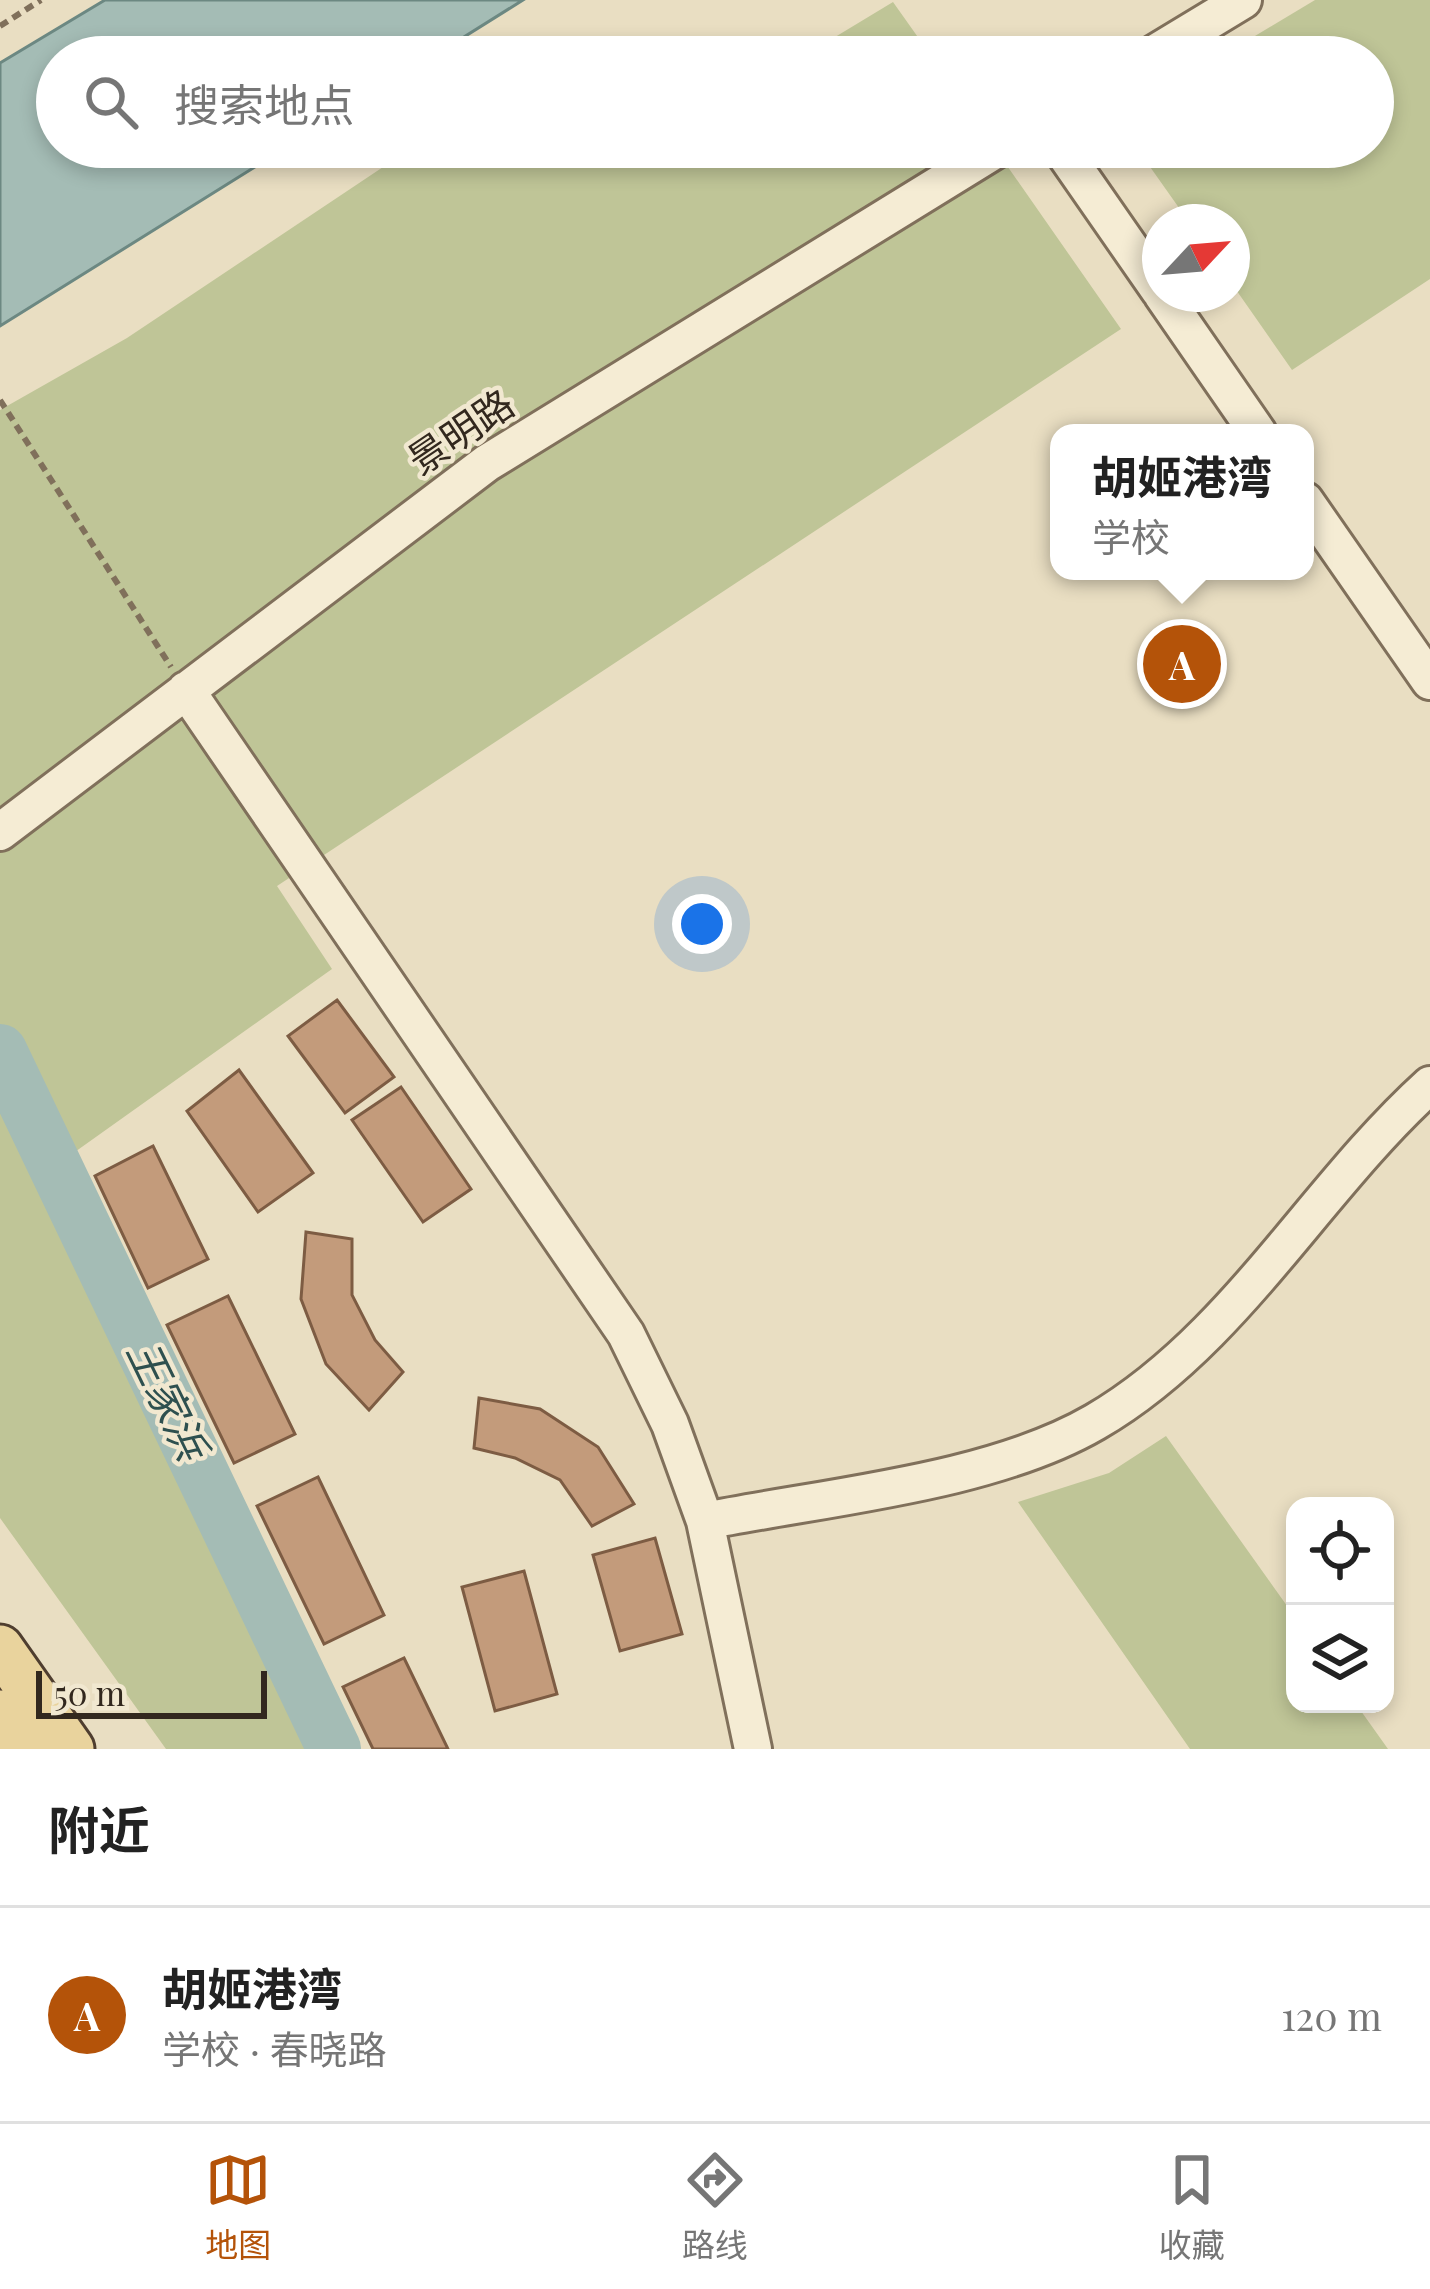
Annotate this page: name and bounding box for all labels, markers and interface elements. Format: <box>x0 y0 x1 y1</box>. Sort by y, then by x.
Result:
search box <box>36 36 1394 168</box>
icon: search <box>78 69 144 135</box>
text: 搜索地点 <box>174 73 354 133</box>
north arrow <box>1142 204 1250 312</box>
street label: 景明路 <box>397 376 523 485</box>
popup <box>1050 424 1314 580</box>
text: 胡姬港湾 <box>1092 445 1272 505</box>
text: 学校 <box>1092 510 1170 562</box>
pin: A <box>1143 619 1221 709</box>
your location <box>672 894 732 954</box>
water label: 王家浜 <box>116 1330 223 1472</box>
map controls <box>1286 1497 1394 1713</box>
button: locate <box>1286 1497 1394 1605</box>
button: layers <box>1286 1605 1394 1713</box>
scale bar <box>36 1665 267 1718</box>
text: 50 m <box>54 1670 125 1714</box>
text: 附近 <box>48 1794 150 1862</box>
text: 胡姬港湾 <box>162 1957 342 2017</box>
text: A <box>74 1989 100 2041</box>
text: 120 m <box>1281 1989 1382 2041</box>
text: 学校 · 春晓路 <box>162 2022 387 2074</box>
tab: 地图 <box>205 2147 271 2267</box>
tab: 路线 <box>682 2147 748 2267</box>
tab: 收藏 <box>1159 2147 1225 2267</box>

